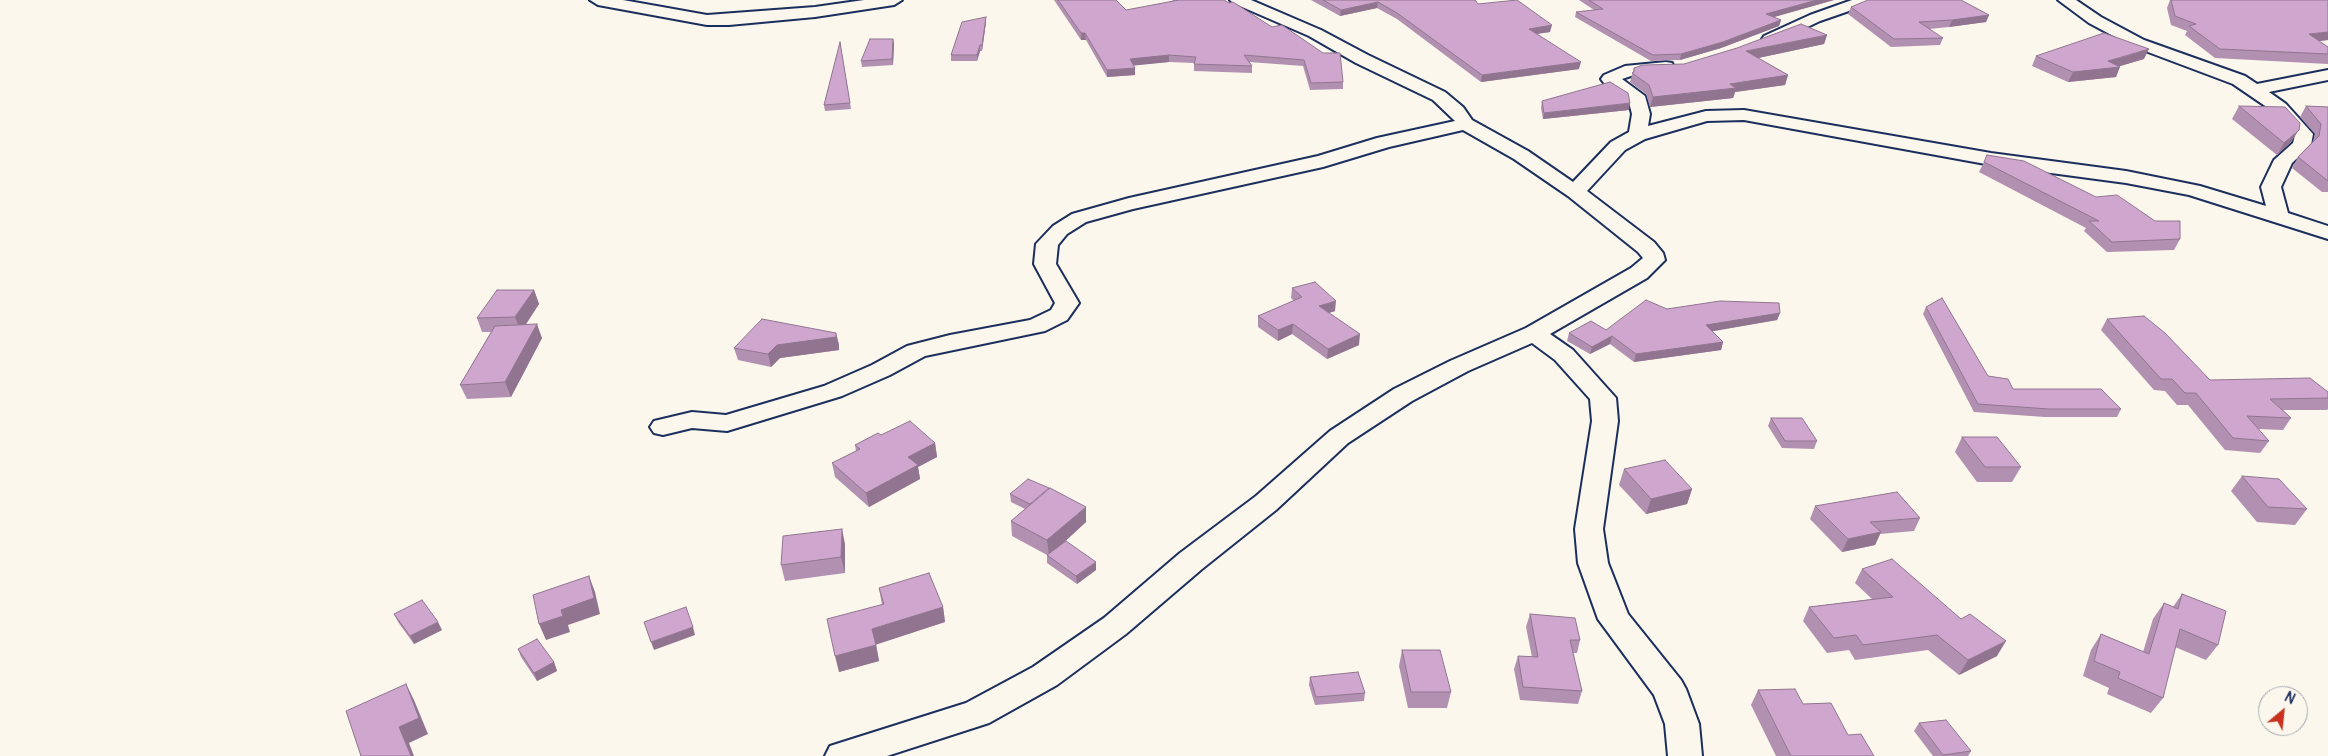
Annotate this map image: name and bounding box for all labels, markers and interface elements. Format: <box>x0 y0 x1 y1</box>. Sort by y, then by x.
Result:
north arrow <box>2258 686 2308 736</box>
text: N <box>2282 688 2298 708</box>

